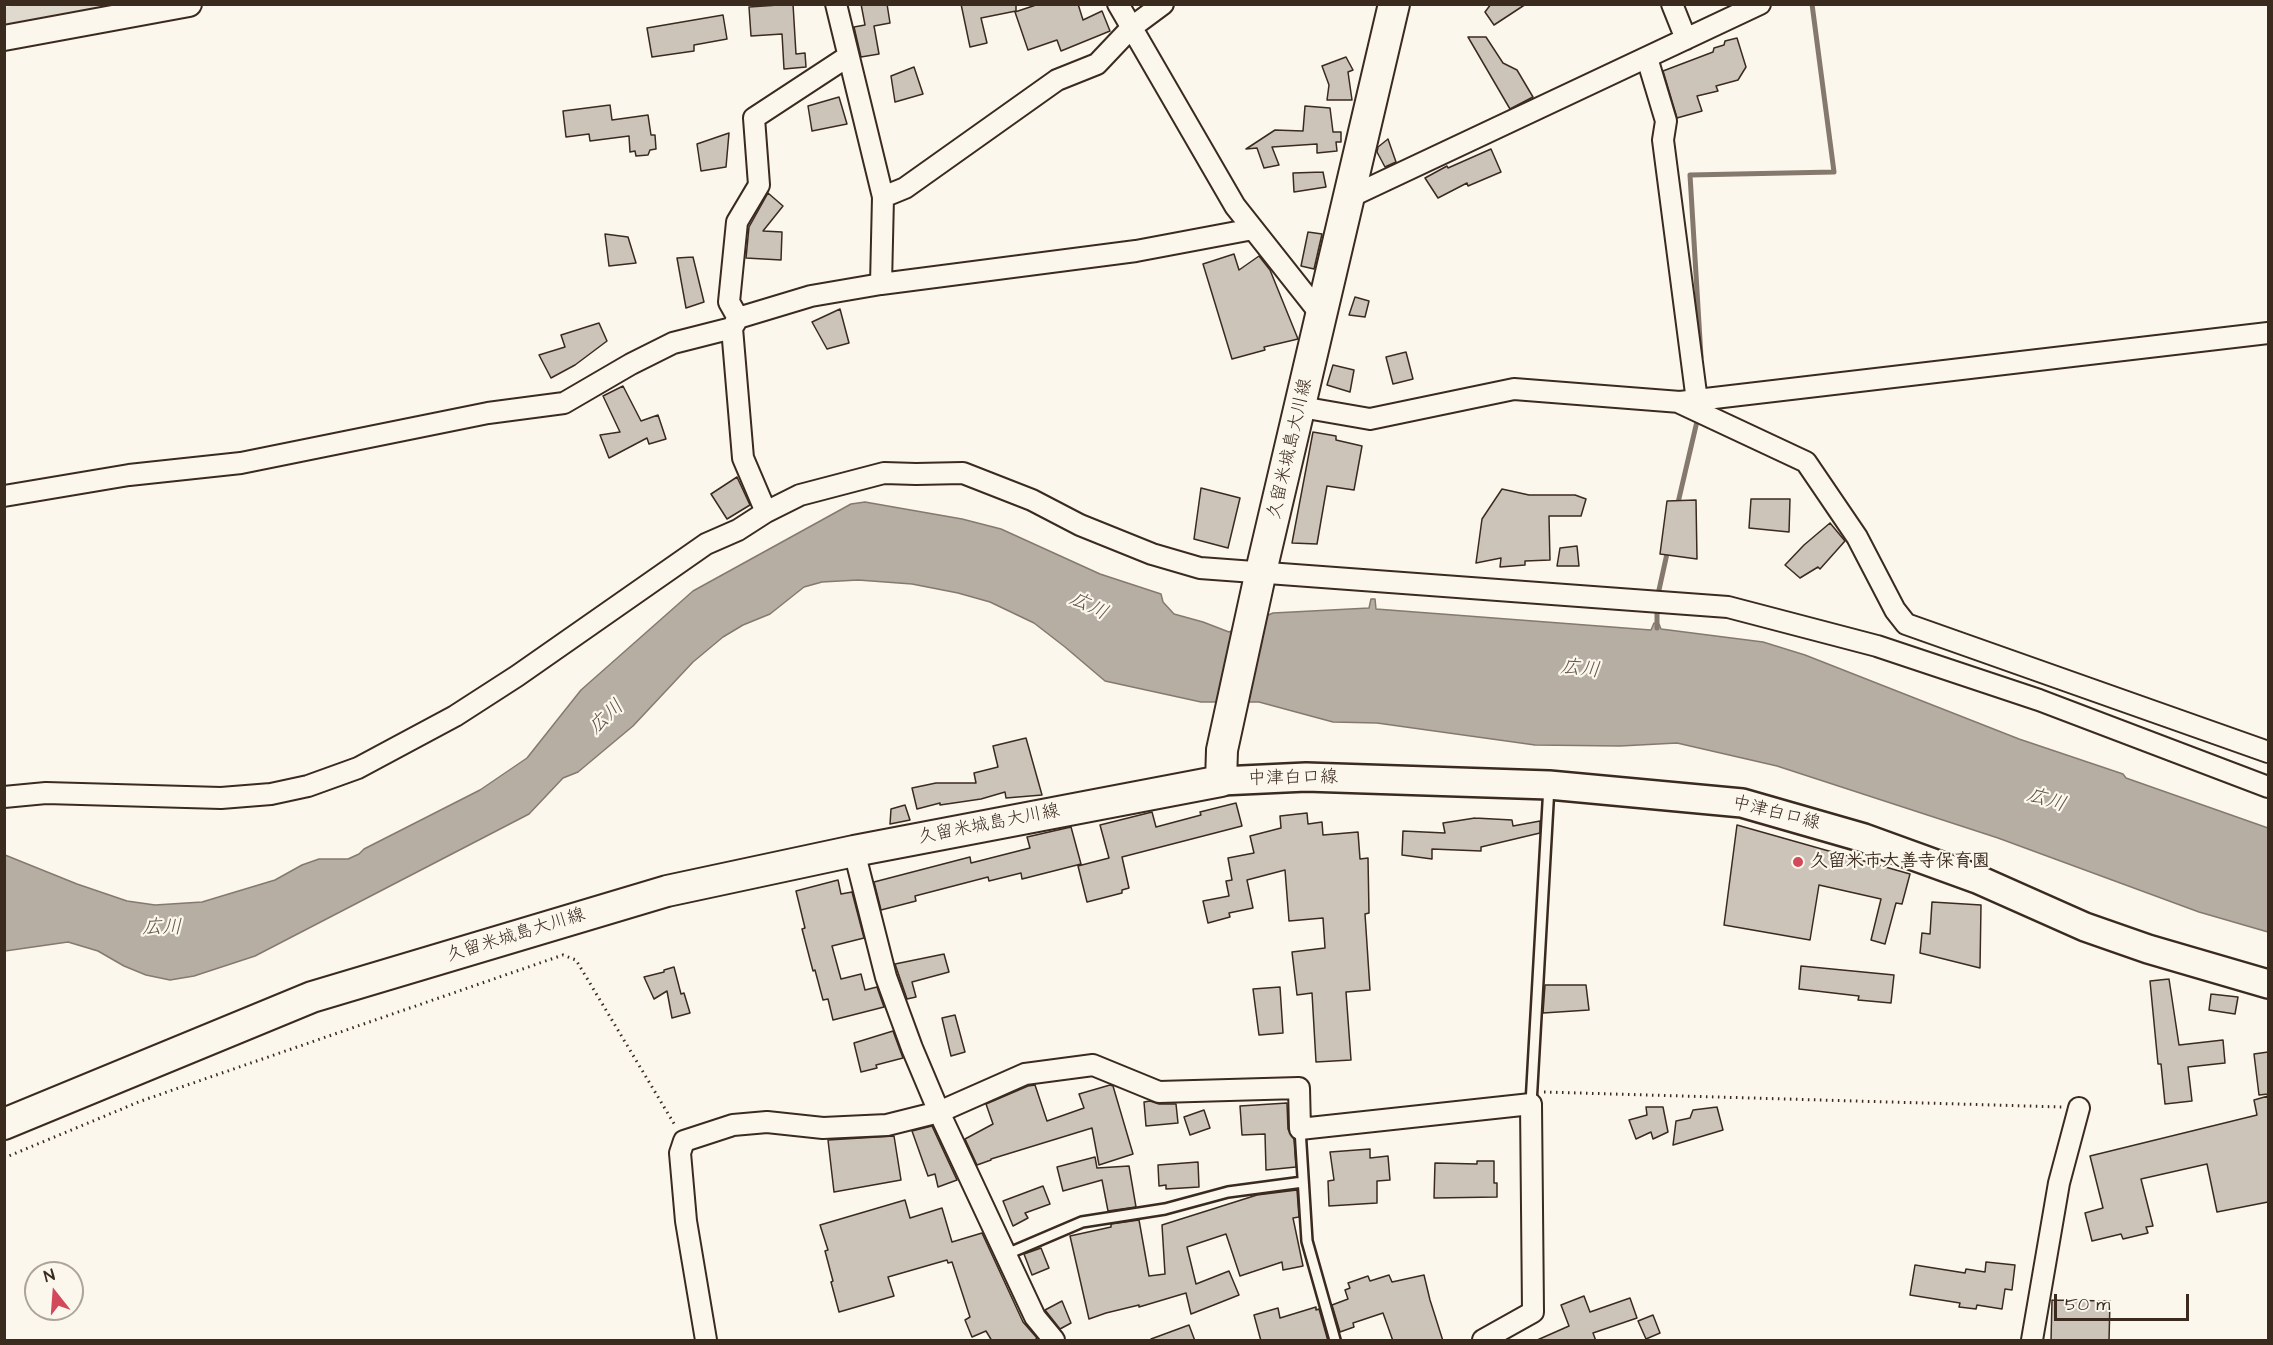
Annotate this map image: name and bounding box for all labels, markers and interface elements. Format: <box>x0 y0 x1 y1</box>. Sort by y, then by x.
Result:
street label: 久留米城島大川線 <box>1264 376 1318 522</box>
water label: 広川 <box>1065 587 1111 627</box>
water label: 広川 <box>1559 656 1601 684</box>
water label: 広川 <box>584 696 630 740</box>
street label: 中津白口線 <box>1248 767 1338 791</box>
water label: 広川 <box>2023 784 2069 818</box>
street label: 中津白口線 <box>1730 793 1822 835</box>
street label: 久留米城島大川線 <box>916 801 1062 849</box>
place label: 久留米市大善寺保育園 <box>1810 851 1990 873</box>
marker: 久留米市大善寺保育園 <box>1791 855 1805 869</box>
street label: 久留米城島大川線 <box>444 905 588 967</box>
water label: 広川 <box>142 917 182 941</box>
north arrow <box>24 1261 84 1321</box>
text: N <box>41 1264 57 1288</box>
scale bar <box>2057 1282 2192 1320</box>
text: 50 m <box>2065 1292 2110 1317</box>

